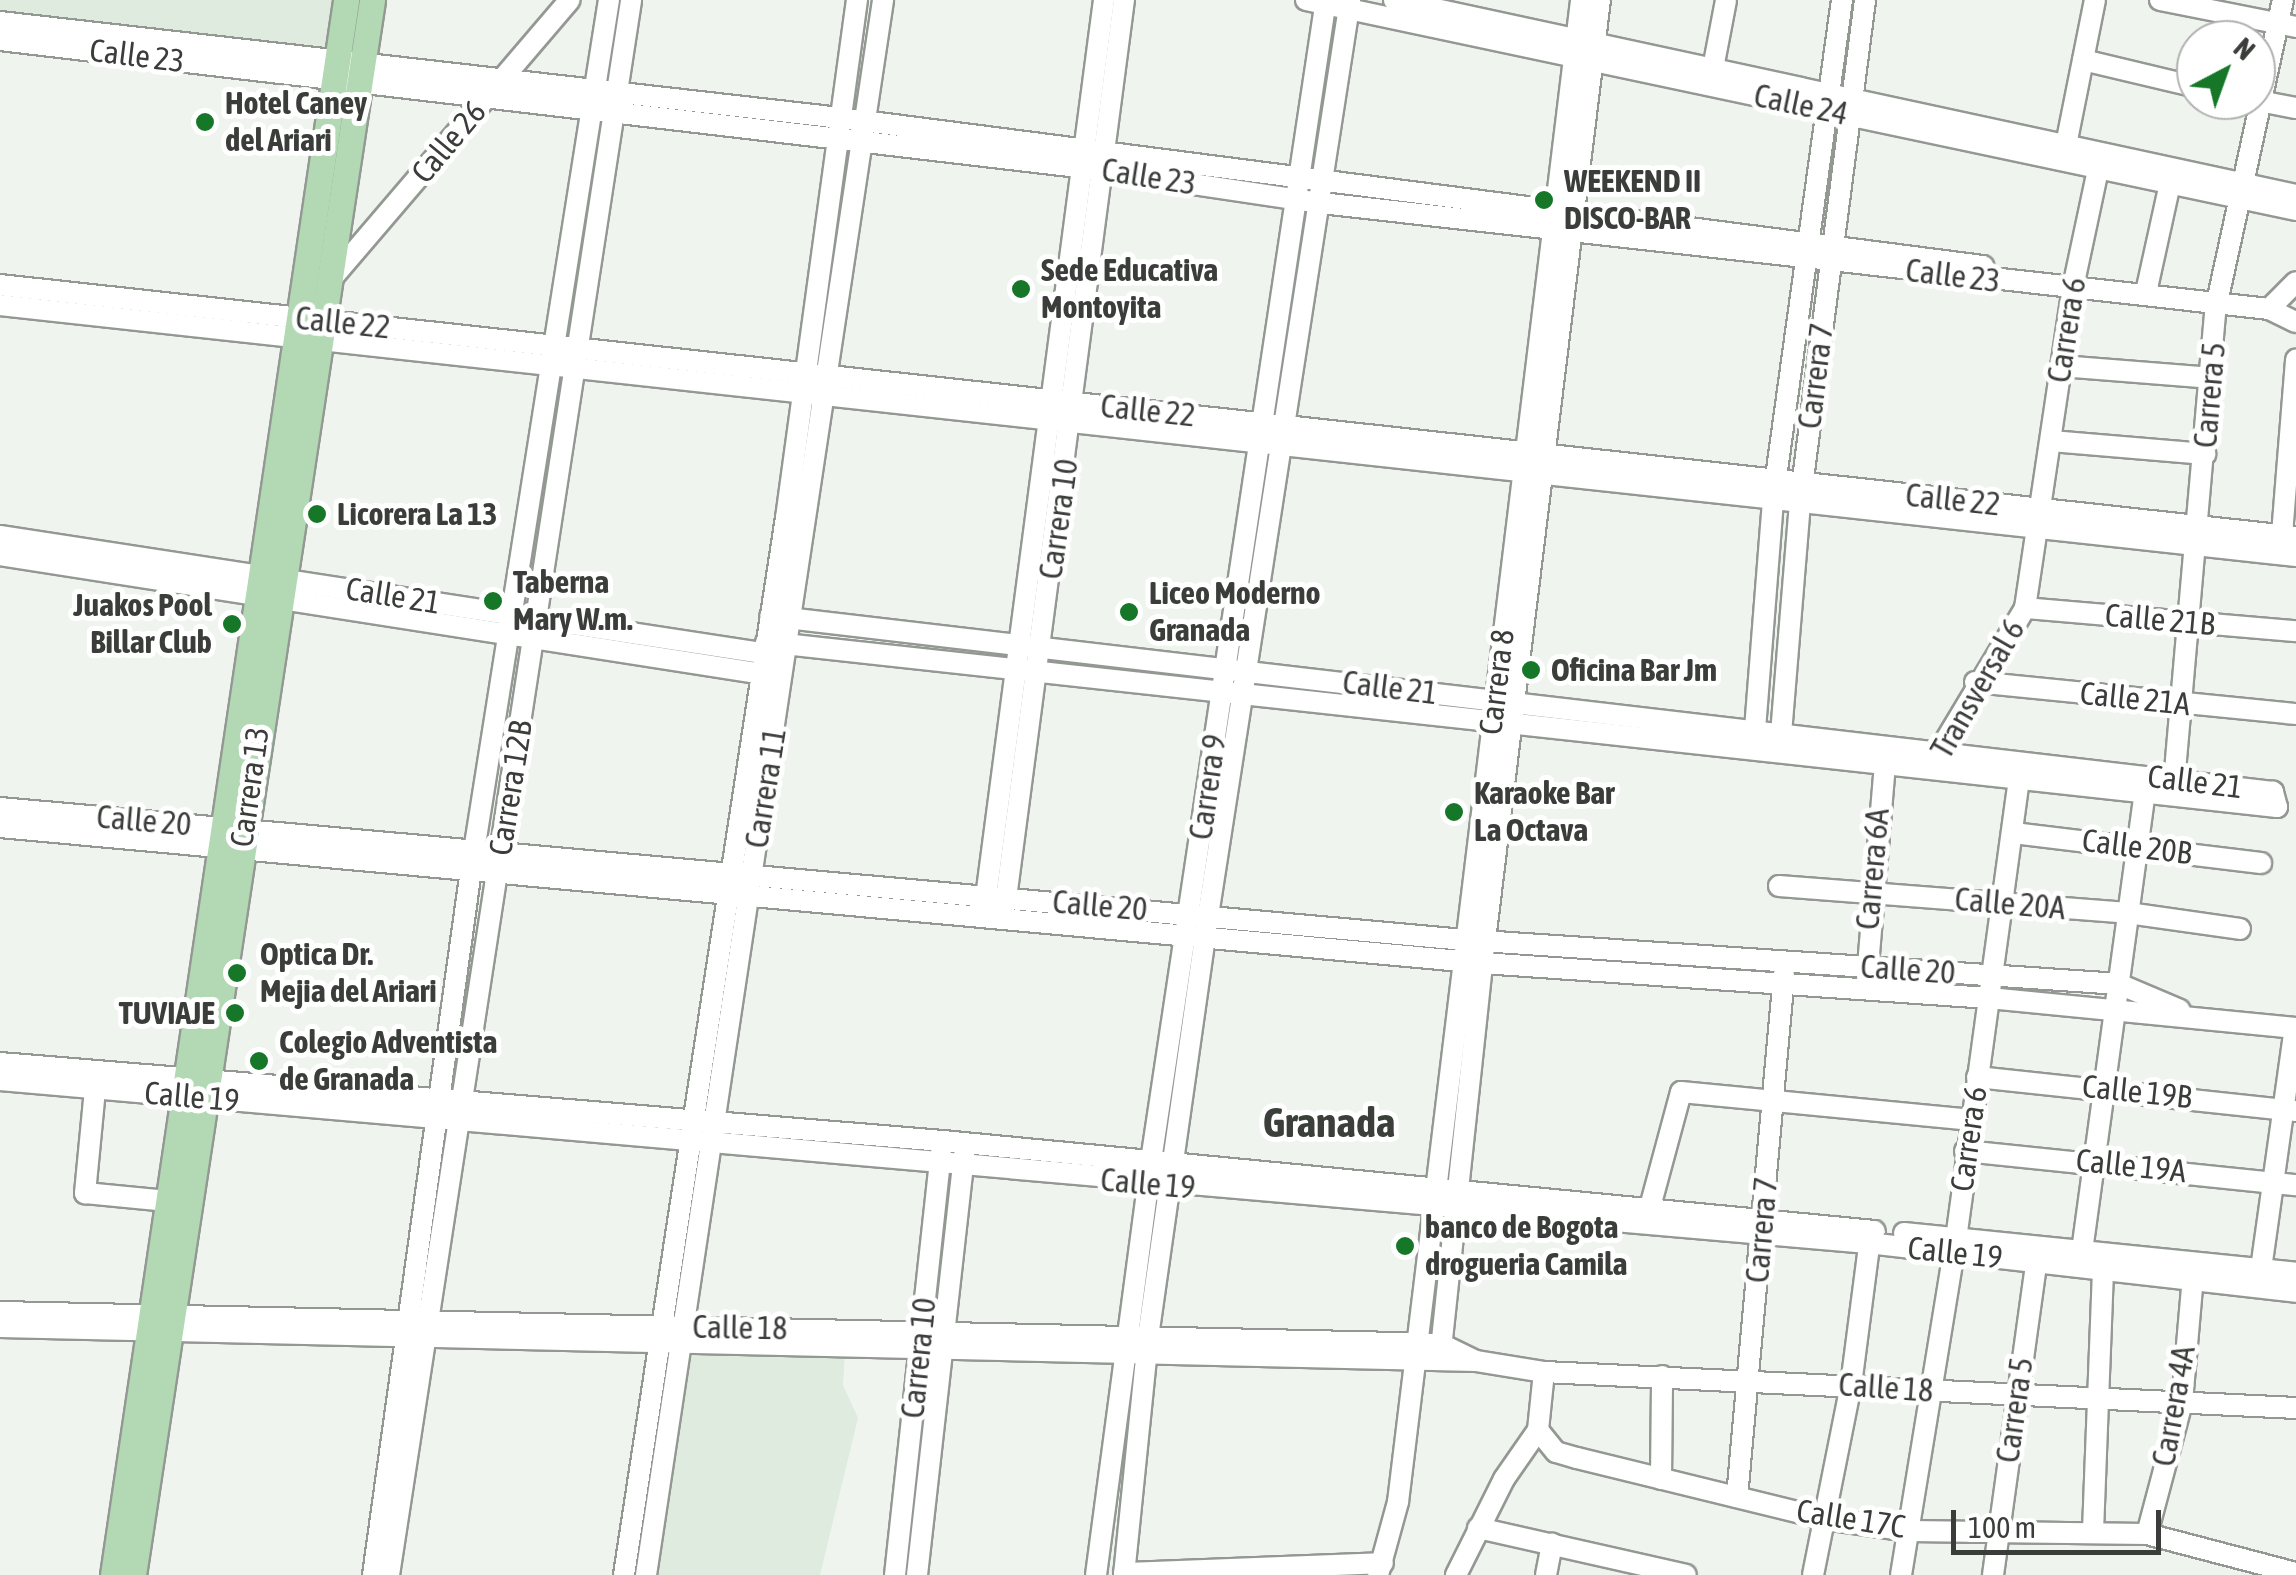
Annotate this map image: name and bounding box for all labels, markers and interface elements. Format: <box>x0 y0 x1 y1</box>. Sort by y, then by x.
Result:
north arrow <box>2176 20 2276 120</box>
street label: Calle 23 <box>88 31 186 81</box>
text: N <box>2228 31 2261 66</box>
street label: Calle 24 <box>1751 76 1851 134</box>
place label: Hotel Caney del Ariari <box>225 85 367 160</box>
street label: Calle 26 <box>404 93 494 191</box>
marker: Hotel Caney del Ariari <box>194 111 216 133</box>
street label: Calle 23 <box>1099 151 1199 203</box>
place label: WEEKEND II DISCO-BAR <box>1564 163 1701 238</box>
marker: WEEKEND II DISCO-BAR <box>1533 189 1555 211</box>
street label: Calle 23 <box>1904 251 2002 301</box>
place label: Sede Educativa Montoyita <box>1041 252 1218 327</box>
street label: Carrera 6 <box>2040 275 2094 385</box>
marker: Sede Educativa Montoyita <box>1010 278 1032 300</box>
street label: Calle 22 <box>294 299 392 347</box>
street label: Carrera 7 <box>1790 321 1842 431</box>
street label: Carrera 5 <box>2186 341 2234 449</box>
street label: Calle 22 <box>1099 387 1197 435</box>
street label: Carrera 10 <box>1032 456 1086 582</box>
street label: Calle 22 <box>1904 476 2002 524</box>
place label: Licorera La 13 <box>337 495 497 533</box>
marker: Licorera La 13 <box>306 503 328 525</box>
place label: Taberna Mary W.m. <box>513 564 633 639</box>
street label: Calle 21 <box>343 570 443 622</box>
place label: Liceo Moderno Granada <box>1149 575 1321 650</box>
place label: Juakos Pool Billar Club <box>73 587 212 662</box>
marker: Taberna Mary W.m. <box>482 590 504 612</box>
street label: Calle 21B <box>2103 596 2217 644</box>
marker: Liceo Moderno Granada <box>1118 601 1140 623</box>
marker: Juakos Pool Billar Club <box>221 613 243 635</box>
street label: Transversal 6 <box>1923 613 2033 765</box>
street label: Carrera 8 <box>1471 627 1523 737</box>
place label: Oficina Bar Jm <box>1551 651 1717 689</box>
marker: Oficina Bar Jm <box>1520 659 1542 681</box>
street label: Calle 21 <box>1341 663 1439 713</box>
street label: Calle 21A <box>2078 674 2192 724</box>
street label: Carrera 12B <box>481 718 541 858</box>
street label: Carrera 13 <box>223 724 277 850</box>
street label: Carrera 11 <box>738 725 794 851</box>
street label: Carrera 9 <box>1182 732 1234 842</box>
street label: Calle 21 <box>2146 757 2244 807</box>
place label: Karaoke Bar La Octava <box>1474 775 1614 850</box>
street label: Calle 20 <box>95 798 193 844</box>
marker: Karaoke Bar La Octava <box>1443 801 1465 823</box>
street label: Carrera 6A <box>1849 807 1897 931</box>
street label: Calle 20B <box>2080 821 2194 873</box>
street label: Calle 20A <box>1953 880 2067 928</box>
street label: Calle 20 <box>1051 883 1149 929</box>
place label: Optica Dr. Mejia del Ariari <box>260 936 437 1011</box>
street label: Calle 20 <box>1859 948 1957 992</box>
marker: Optica Dr. Mejia del Ariari <box>224 960 250 986</box>
place label: TUVIAJE <box>119 994 215 1032</box>
marker: TUVIAJE <box>224 1002 246 1024</box>
place label: Colegio Adventista de Granada <box>279 1024 497 1099</box>
marker: Colegio Adventista de Granada <box>248 1050 270 1072</box>
street label: Calle 19B <box>2080 1067 2194 1117</box>
street label: Calle 19 <box>143 1074 241 1120</box>
street label: Carrera 6 <box>1943 1084 1995 1194</box>
district label: Granada <box>1263 1097 1395 1147</box>
street label: Calle 19A <box>2074 1141 2188 1191</box>
street label: Calle 19 <box>1099 1161 1197 1207</box>
street label: Carrera 7 <box>1738 1176 1786 1284</box>
place label: banco de Bogota drogueria Camila <box>1425 1209 1627 1284</box>
street label: Calle 19 <box>1906 1229 2004 1277</box>
marker: banco de Bogota drogueria Camila <box>1394 1235 1416 1257</box>
street label: Carrera 10 <box>894 1296 944 1420</box>
street label: Calle 18 <box>692 1308 788 1348</box>
street label: Carrera 4A <box>2145 1343 2203 1469</box>
street label: Carrera 5 <box>1989 1355 2041 1465</box>
street label: Calle 18 <box>1837 1366 1935 1410</box>
scale bar <box>1956 1490 2166 1552</box>
street label: Calle 17C <box>1794 1491 1908 1547</box>
text: 100 m <box>1968 1510 2036 1544</box>

